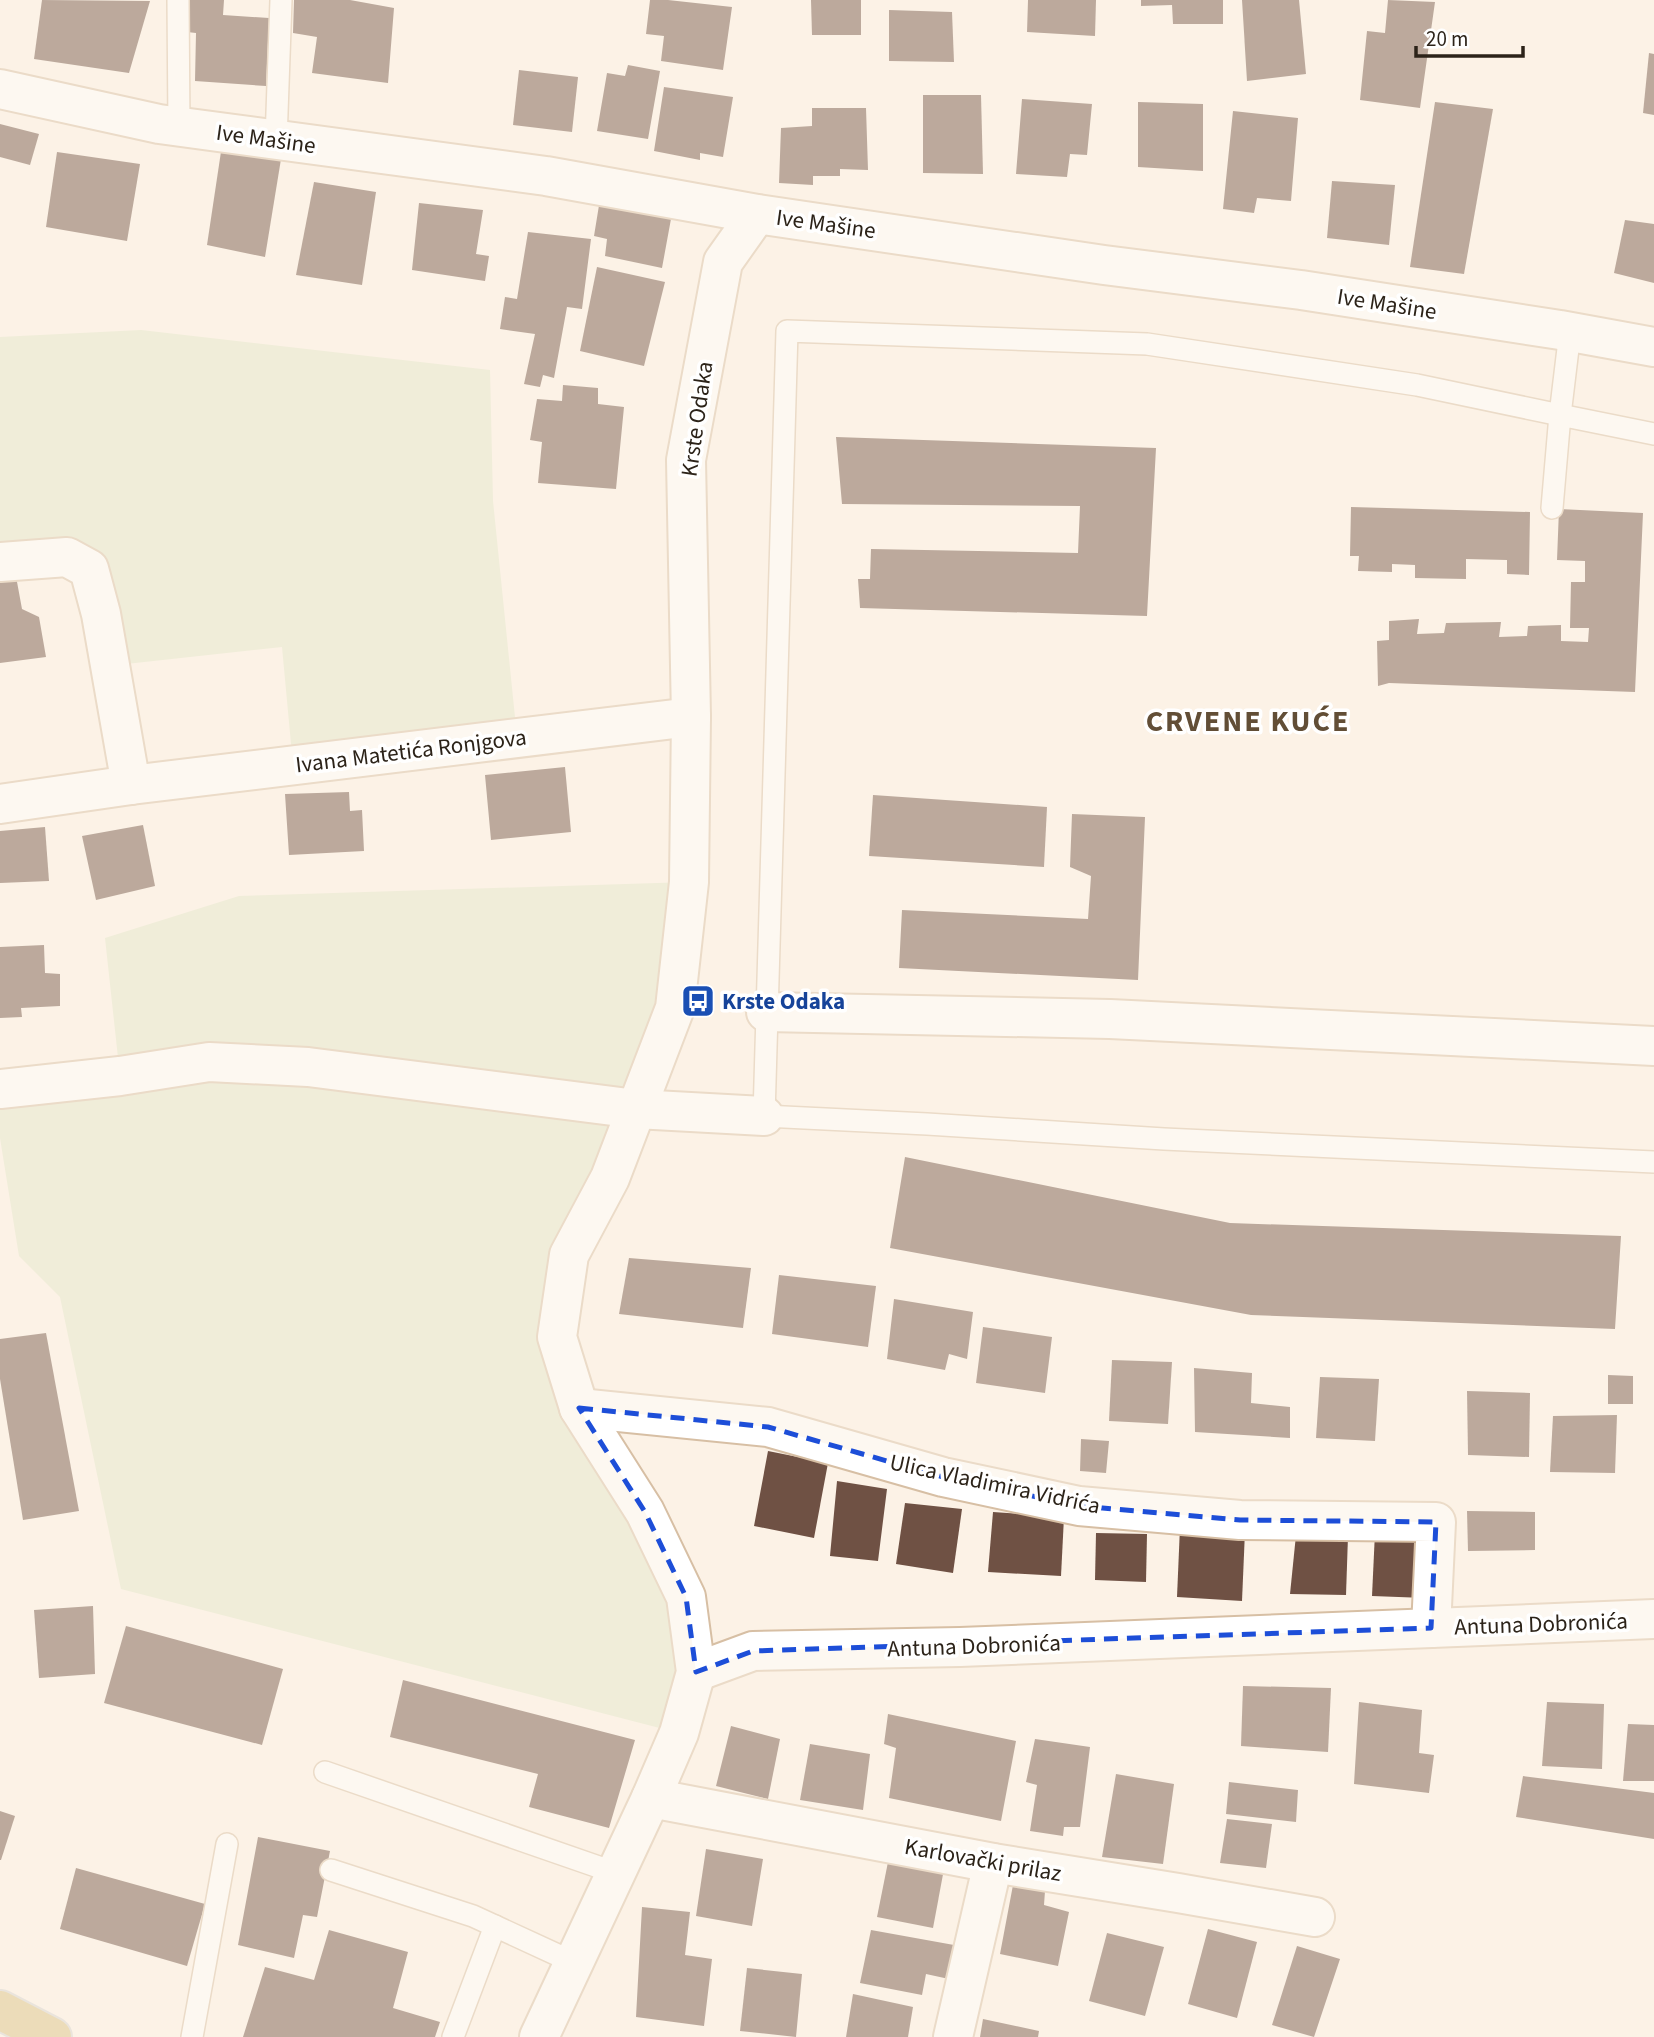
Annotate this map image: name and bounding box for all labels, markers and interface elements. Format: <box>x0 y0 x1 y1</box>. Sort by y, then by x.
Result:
scale bar <box>1416 14 1523 58</box>
text: 20 m <box>1426 24 1468 54</box>
street label: Ive Mašine <box>214 116 318 162</box>
street label: Ive Mašine <box>774 201 878 247</box>
street label: Ive Mašine <box>1335 280 1439 328</box>
street label: Krste Odaka <box>673 359 721 479</box>
district label: CRVENE KUĆE <box>1146 700 1350 743</box>
street label: Ivana Matetića Ronjgova <box>294 720 528 782</box>
bus stop icon: Krste Odaka <box>679 982 717 1020</box>
place label: Krste Odaka <box>722 985 845 1018</box>
street label: Ulica Vladimira Vidrića <box>887 1446 1103 1522</box>
street label: Antuna Dobronića <box>1454 1604 1628 1644</box>
street label: Antuna Dobronića <box>887 1626 1061 1666</box>
street label: Karlovački prilaz <box>902 1830 1064 1890</box>

